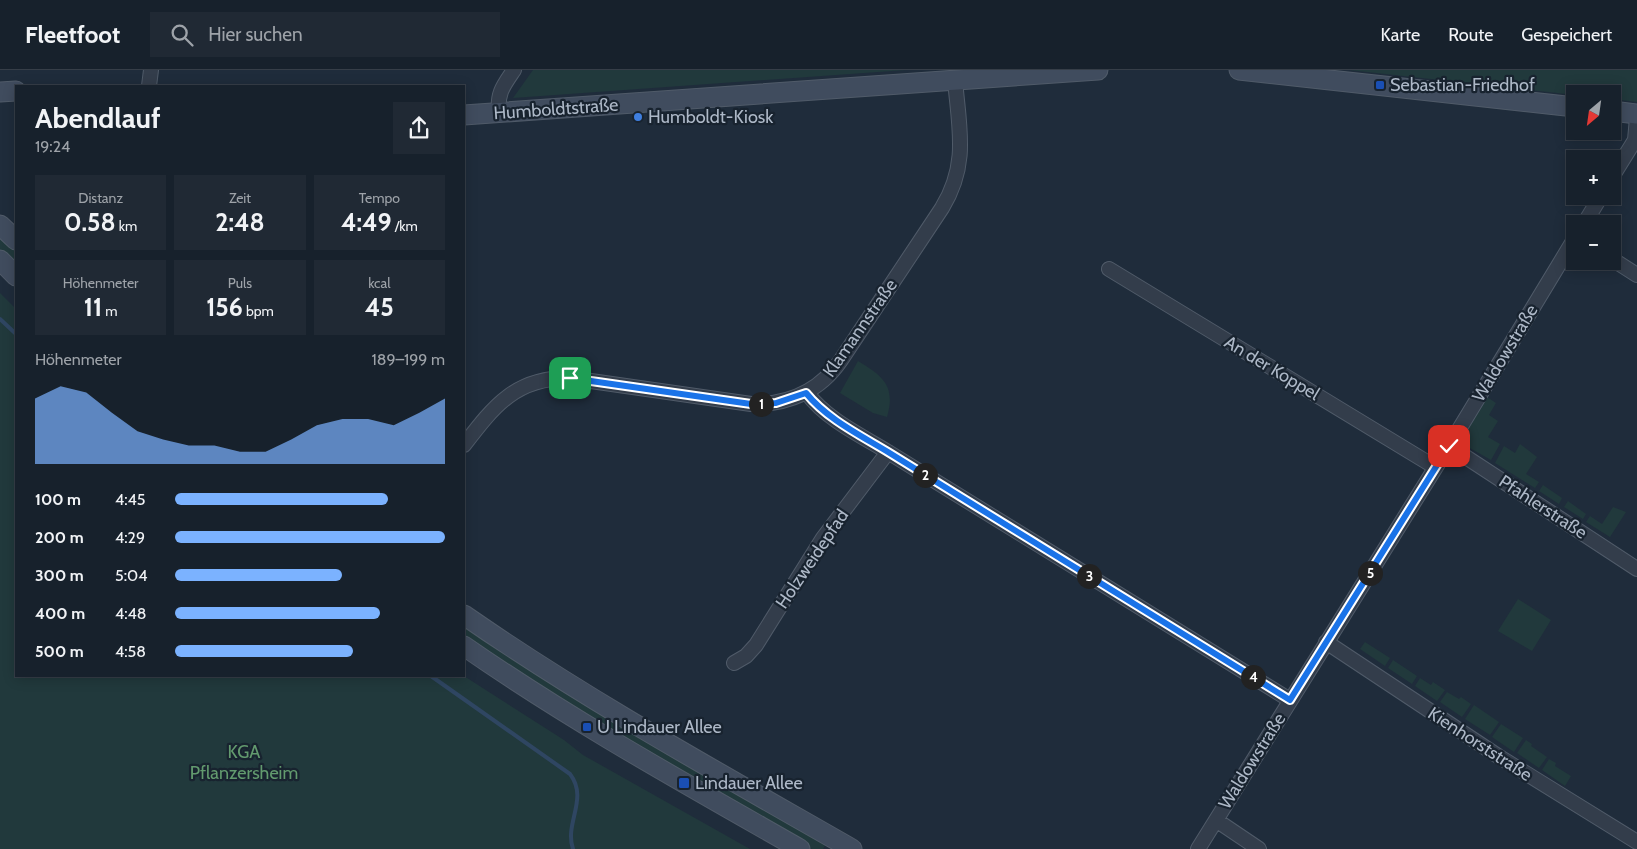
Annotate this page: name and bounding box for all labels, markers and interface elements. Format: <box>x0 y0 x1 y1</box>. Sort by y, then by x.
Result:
search box <box>150 12 500 57</box>
text: Fleetfoot <box>25 20 120 49</box>
icon: search <box>168 21 196 49</box>
text: Hier suchen <box>208 23 303 46</box>
text: Karte <box>1381 24 1420 46</box>
text: Route <box>1448 24 1493 46</box>
text: Gespeichert <box>1521 24 1612 46</box>
place label: Sebastian-Friedhof <box>1390 74 1535 96</box>
marker: Sebastian-Friedhof <box>1374 79 1386 91</box>
north arrow <box>1566 85 1621 140</box>
map controls <box>1566 85 1621 270</box>
street label: Humboldtstraße <box>493 94 619 124</box>
text: Abendlauf <box>35 101 161 135</box>
button: share <box>393 102 445 154</box>
place label: Humboldt-Kiosk <box>648 106 774 128</box>
marker: Humboldt-Kiosk <box>632 111 644 123</box>
text: 19:24 <box>35 137 70 156</box>
button: + <box>1566 150 1621 205</box>
text: Distanz <box>78 189 123 207</box>
text: Zeit <box>229 189 251 207</box>
text: Tempo <box>359 189 400 207</box>
text: 0.58 <box>64 207 116 237</box>
text: 2:48 <box>215 207 265 237</box>
text: 4:49 <box>341 207 392 237</box>
button: − <box>1566 215 1621 270</box>
text: km <box>116 217 137 235</box>
text: /km <box>392 217 418 235</box>
text: Höhenmeter <box>63 274 139 292</box>
text: Puls <box>228 274 252 292</box>
text: kcal <box>368 274 391 292</box>
street label: Klamannstraße <box>818 275 902 381</box>
text: 11 <box>84 292 102 322</box>
text: 156 <box>206 292 243 322</box>
text: 45 <box>365 292 394 322</box>
street label: Waldowstraße <box>1467 301 1543 405</box>
text: m <box>102 302 118 320</box>
text: bpm <box>243 302 274 320</box>
street label: An der Koppel <box>1220 331 1324 405</box>
text: Höhenmeter <box>35 350 121 369</box>
text: 189–199 m <box>372 350 445 369</box>
pin <box>549 357 591 399</box>
icon: arrive <box>556 364 584 392</box>
pin: 1 <box>748 392 774 416</box>
text: 1 <box>759 395 764 413</box>
pin <box>1428 425 1470 467</box>
icon: check <box>1435 432 1463 460</box>
pin: 2 <box>912 462 938 488</box>
text: 2 <box>922 466 929 484</box>
street label: Pfahlerstraße <box>1495 470 1591 544</box>
text: 100 m <box>35 490 81 509</box>
text: 4:45 <box>115 490 145 509</box>
street label: Holzweidepfad <box>771 505 853 613</box>
text: 200 m <box>35 528 84 547</box>
text: 4:29 <box>115 528 145 547</box>
pin: 5 <box>1358 560 1382 586</box>
pin: 3 <box>1076 564 1102 588</box>
text: 5 <box>1367 564 1374 582</box>
text: 300 m <box>35 566 84 585</box>
text: 5:04 <box>115 566 147 585</box>
text: 3 <box>1086 567 1093 585</box>
text: 400 m <box>35 604 85 623</box>
text: 4:48 <box>115 604 147 623</box>
text: 500 m <box>35 642 84 661</box>
text: 4:58 <box>115 642 146 661</box>
pin: 4 <box>1240 664 1266 690</box>
text: 4 <box>1249 668 1258 686</box>
street label: Kienhorststraße <box>1424 702 1536 786</box>
street label: Waldowstraße <box>1214 709 1290 813</box>
place label: U Lindauer Allee <box>597 716 722 738</box>
marker: U Lindauer Allee <box>581 721 593 733</box>
park label: KGA Pflanzersheim <box>190 741 298 784</box>
place label: Lindauer Allee <box>695 772 803 794</box>
marker: Lindauer Allee <box>677 776 691 790</box>

